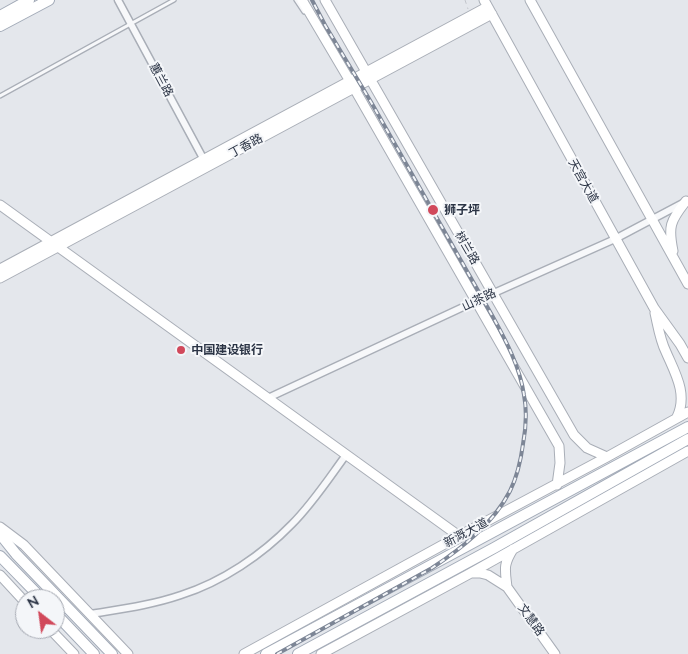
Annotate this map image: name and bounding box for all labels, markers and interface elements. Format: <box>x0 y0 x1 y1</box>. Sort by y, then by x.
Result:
street label: 蕙兰路 <box>146 61 176 99</box>
street label: 丁香路 <box>227 131 265 161</box>
street label: 天宫大道 <box>565 157 601 205</box>
marker: 狮子坪 <box>426 203 440 217</box>
place label: 狮子坪 <box>444 203 480 217</box>
street label: 树兰路 <box>452 229 482 267</box>
street label: 山茶路 <box>460 286 498 314</box>
place label: 中国建设银行 <box>191 343 263 357</box>
marker: 中国建设银行 <box>175 344 187 356</box>
street label: 新溉大道 <box>441 515 491 551</box>
north arrow <box>15 589 65 639</box>
text: N <box>24 591 42 612</box>
street label: 文慧路 <box>515 601 547 639</box>

